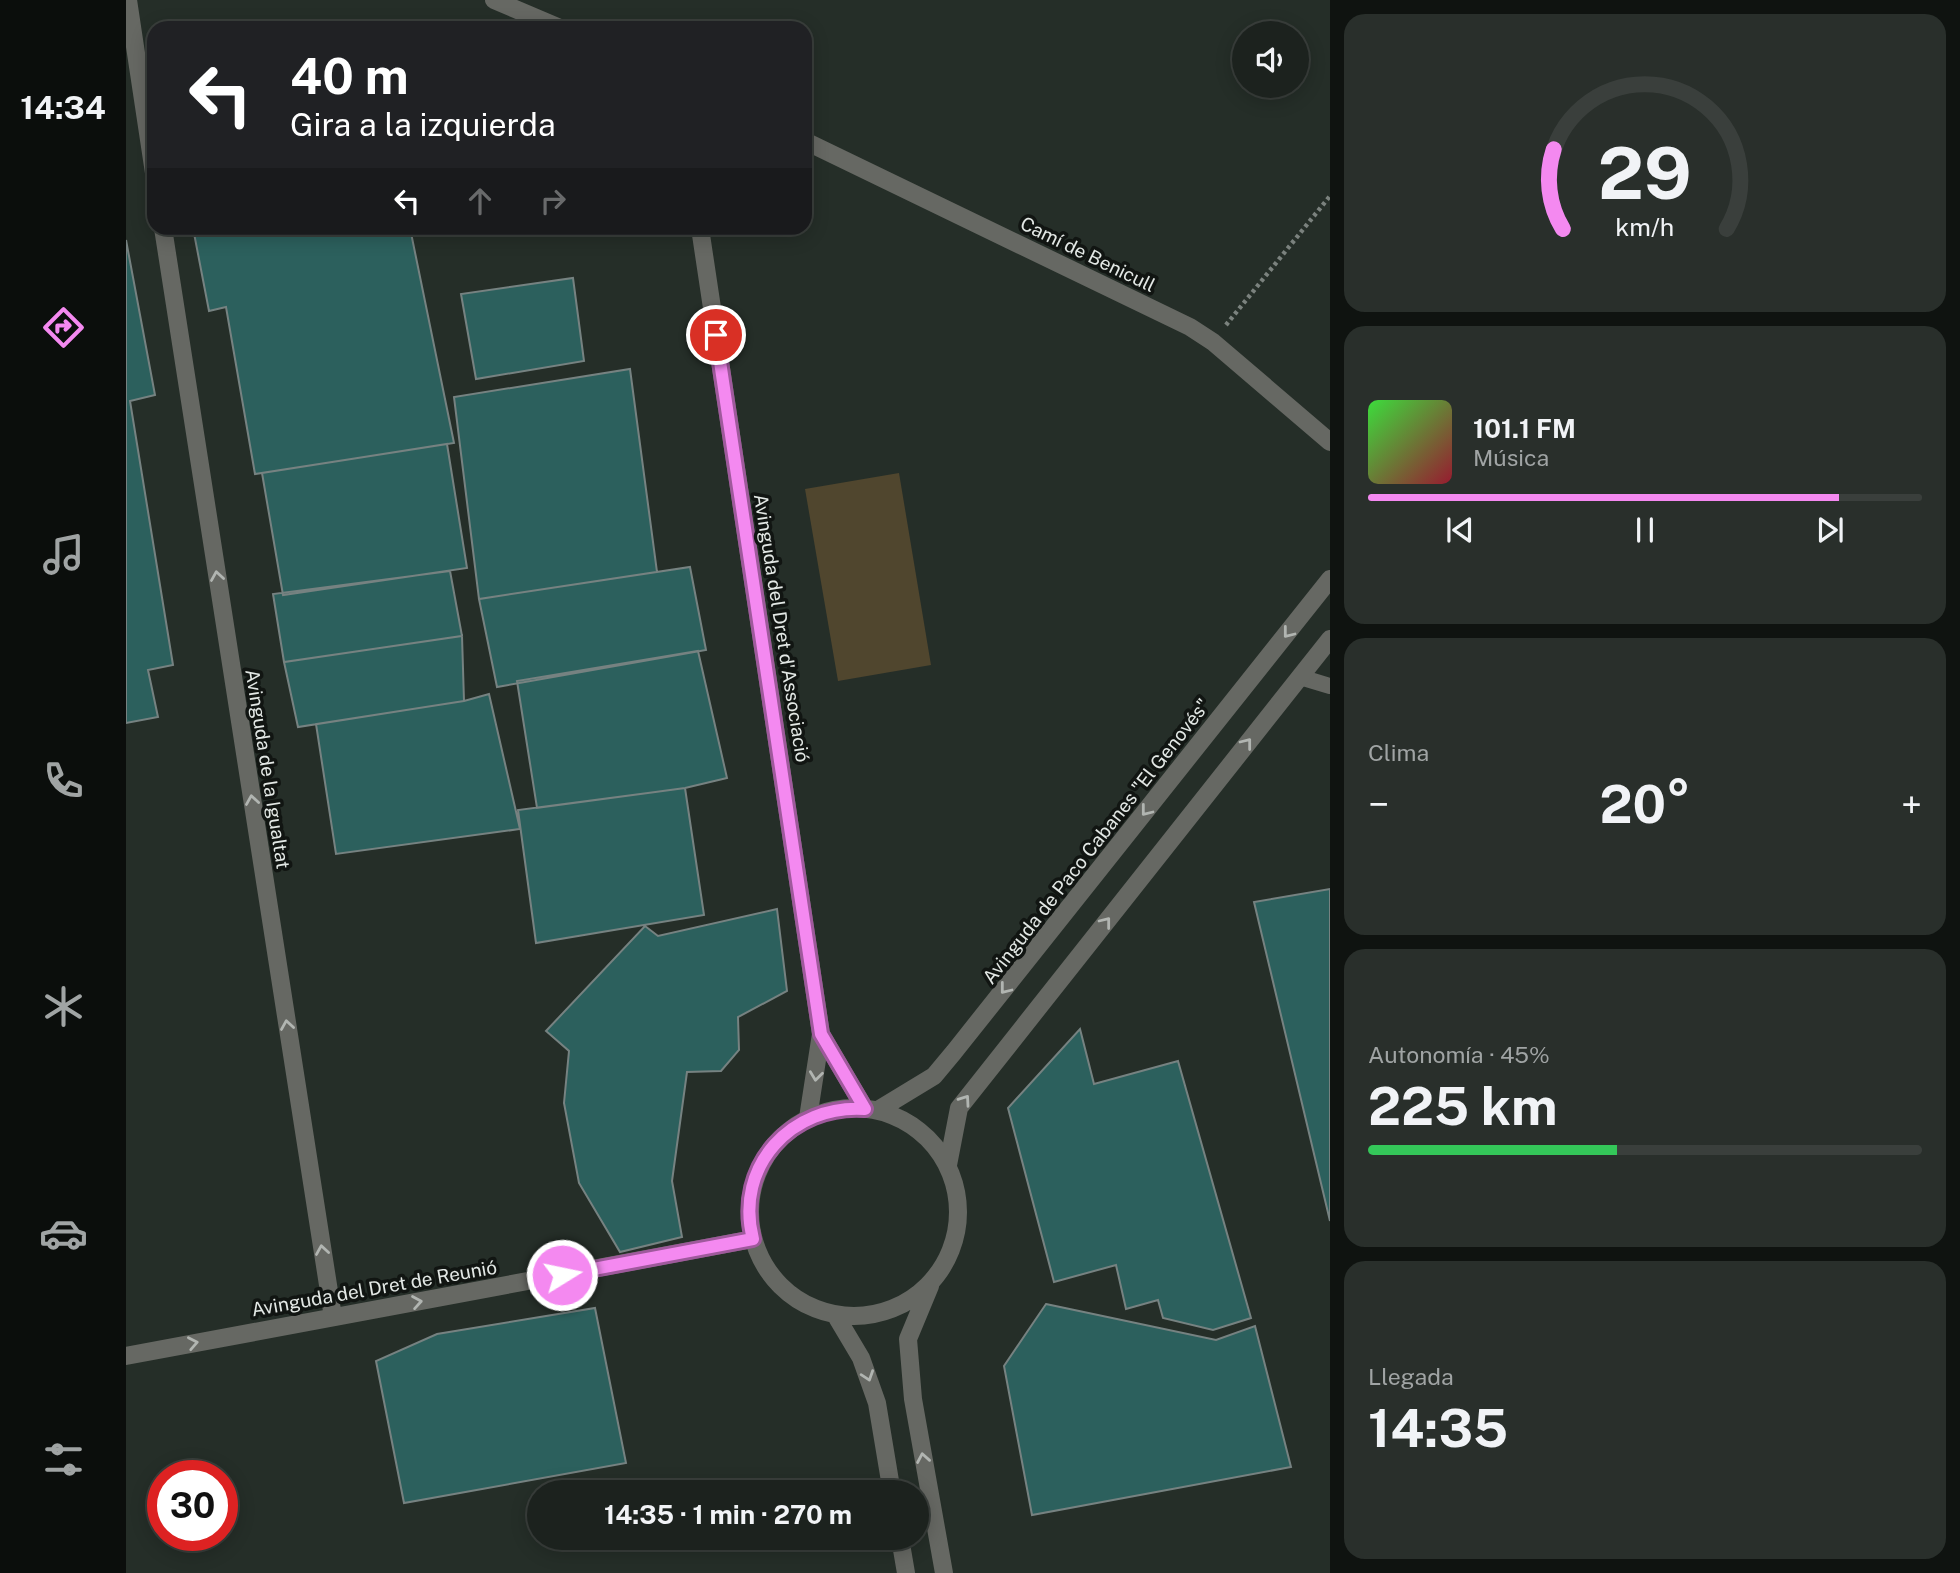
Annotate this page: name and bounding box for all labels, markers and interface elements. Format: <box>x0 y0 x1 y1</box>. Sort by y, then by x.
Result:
map controls <box>1232 21 1309 98</box>
button: sound <box>1232 21 1309 98</box>
text: 40 m <box>290 47 409 105</box>
icon: left <box>175 49 266 140</box>
text: 14:34 <box>20 89 106 126</box>
text: Gira a la izquierda <box>290 106 556 143</box>
text: 29 <box>1598 130 1692 215</box>
icon: left <box>388 182 426 220</box>
icon: ahead <box>461 182 499 220</box>
icon: right <box>534 182 572 220</box>
street label: Camí de Benicull <box>1017 212 1159 296</box>
text: km/h <box>1616 212 1674 242</box>
icon: directions <box>39 303 88 352</box>
pin <box>686 305 746 365</box>
icon: arrive <box>697 316 735 354</box>
text: 101.1 FM <box>1473 413 1576 444</box>
text: Música <box>1473 444 1549 471</box>
street label: Avinguda del Dret d'Associació <box>750 492 814 764</box>
icon: previous <box>1441 511 1479 549</box>
icon: pause <box>1626 511 1664 549</box>
icon: next <box>1811 511 1849 549</box>
icon: music <box>39 530 88 579</box>
one-way arrow <box>210 570 225 581</box>
one-way arrow <box>1283 625 1296 637</box>
street label: Avinguda de la Igualtat <box>241 667 295 871</box>
street label: Avinguda de Paco Cabanes "El Genovés" <box>978 694 1214 988</box>
one-way arrow <box>1239 739 1252 751</box>
text: Clima <box>1368 739 1429 766</box>
icon: phone <box>39 756 88 805</box>
text: 20° <box>1599 774 1691 835</box>
text: − <box>1368 782 1389 827</box>
text: + <box>1901 782 1922 827</box>
one-way arrow <box>245 794 260 806</box>
one-way arrow <box>1142 802 1154 815</box>
one-way arrow <box>1098 917 1110 930</box>
one-way arrow <box>1000 981 1013 993</box>
icon: climate <box>39 982 88 1031</box>
one-way arrow <box>280 1019 295 1031</box>
text: Autonomía · 45% <box>1368 1041 1550 1068</box>
one-way arrow <box>809 1070 824 1082</box>
text: 225 km <box>1368 1076 1558 1137</box>
one-way arrow <box>957 1096 969 1108</box>
icon: car <box>39 1209 88 1258</box>
position arrow <box>525 1238 599 1312</box>
one-way arrow <box>315 1244 330 1256</box>
street label: Avinguda del Dret de Reunió <box>250 1256 498 1320</box>
one-way arrow <box>411 1295 423 1310</box>
one-way arrow <box>187 1336 199 1351</box>
text: Llegada <box>1368 1363 1454 1390</box>
one-way arrow <box>860 1370 874 1382</box>
text: 14:35 <box>1368 1398 1508 1459</box>
icon: filters <box>39 1435 88 1484</box>
one-way arrow <box>916 1452 931 1463</box>
speed limit sign: 30 <box>147 1460 238 1551</box>
text: 14:35 · 1 min · 270 m <box>604 1499 852 1530</box>

